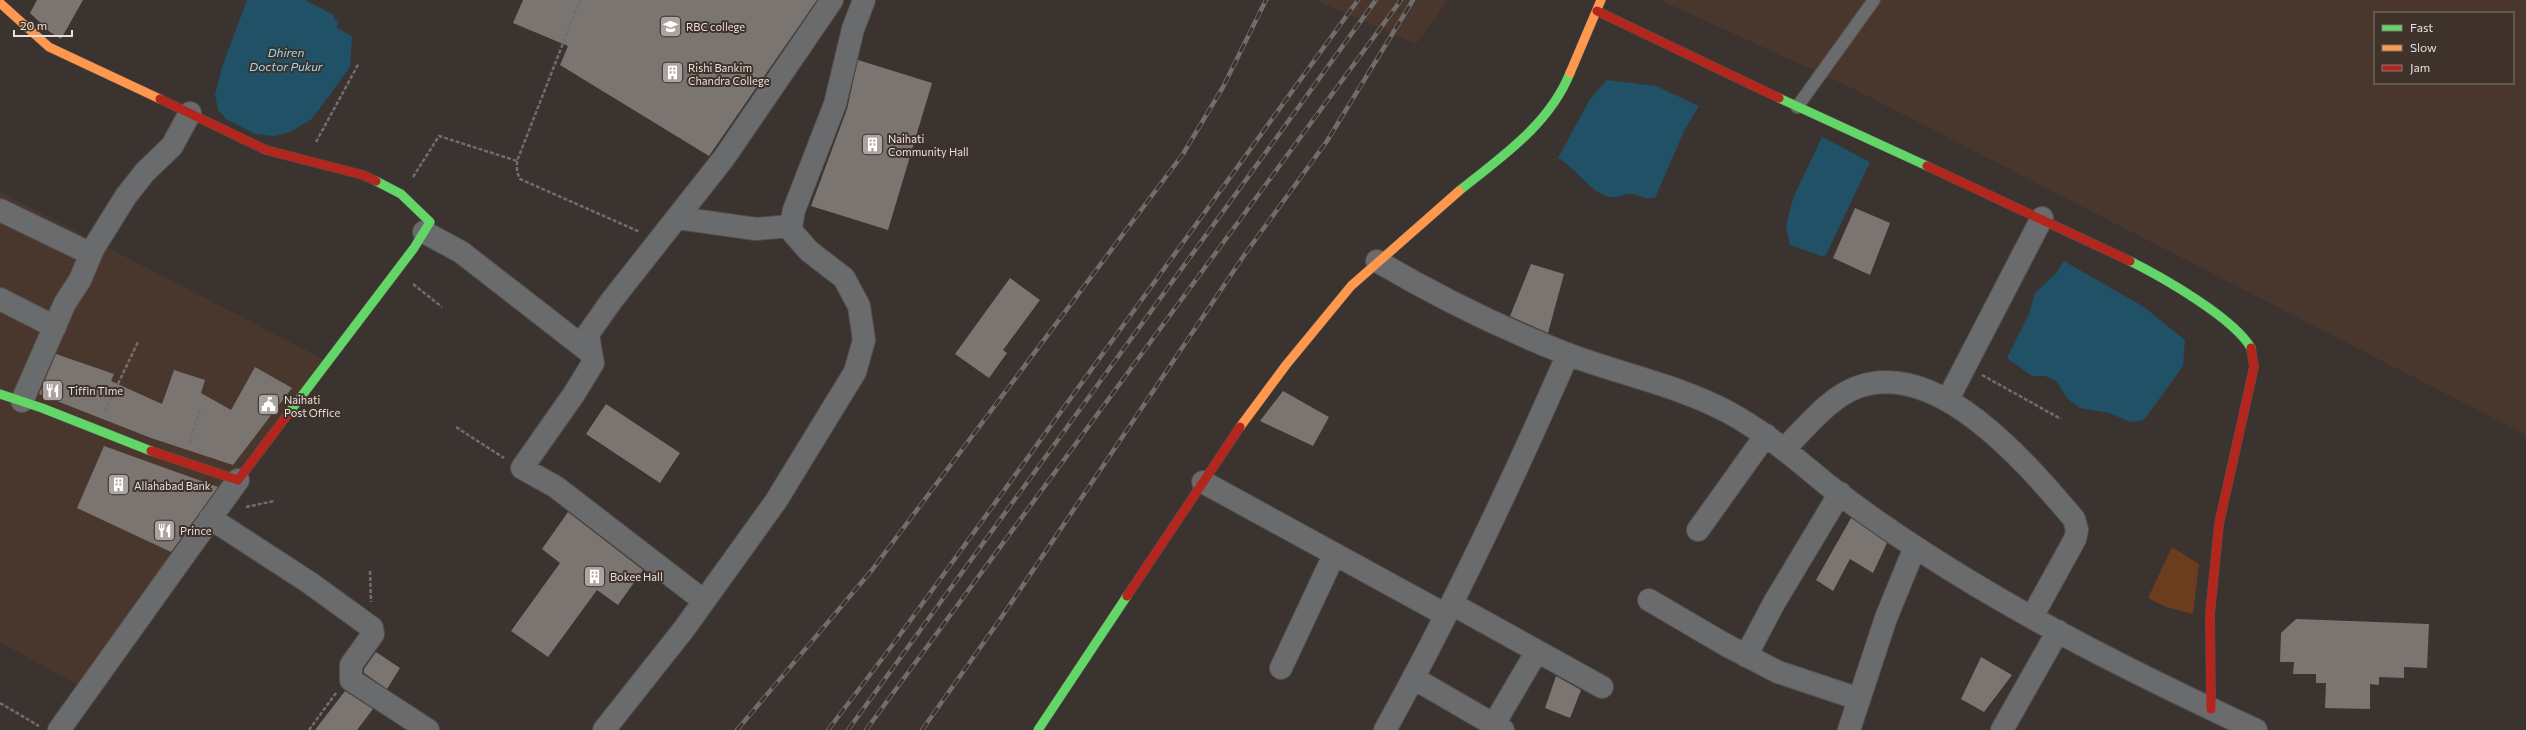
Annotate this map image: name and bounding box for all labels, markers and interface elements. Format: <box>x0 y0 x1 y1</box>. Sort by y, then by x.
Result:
scale bar <box>14 12 72 38</box>
legend <box>2374 12 2514 84</box>
school or university icon: RBC college <box>658 13 684 39</box>
text: 20 m <box>20 18 47 32</box>
place label: RBC college <box>686 20 745 33</box>
text: Fast <box>2410 20 2433 34</box>
text: Slow <box>2410 40 2437 54</box>
water label: Dhiren Doctor Pukur <box>249 45 324 73</box>
building icon: Rishi Bankim Chandra College <box>659 60 685 86</box>
text: Jam <box>2410 60 2430 75</box>
place label: Rishi Bankim Chandra College <box>688 61 770 87</box>
building icon: Naihati Community Hall <box>859 131 885 157</box>
place label: Naihati Community Hall <box>888 132 968 158</box>
restaurant icon: Tiffin TIme <box>40 377 66 403</box>
place label: Tiffin TIme <box>68 384 123 397</box>
public building icon: Naihati Post Office <box>256 392 282 418</box>
place label: Naihati Post Office <box>284 393 340 419</box>
building icon: Allahabad Bank <box>105 472 131 498</box>
place label: Allahabad Bank <box>134 479 211 492</box>
restaurant icon: Prince <box>152 517 178 543</box>
place label: Prince <box>180 524 212 537</box>
building icon: Bokee Hall <box>582 563 608 589</box>
place label: Bokee Hall <box>610 570 663 583</box>

